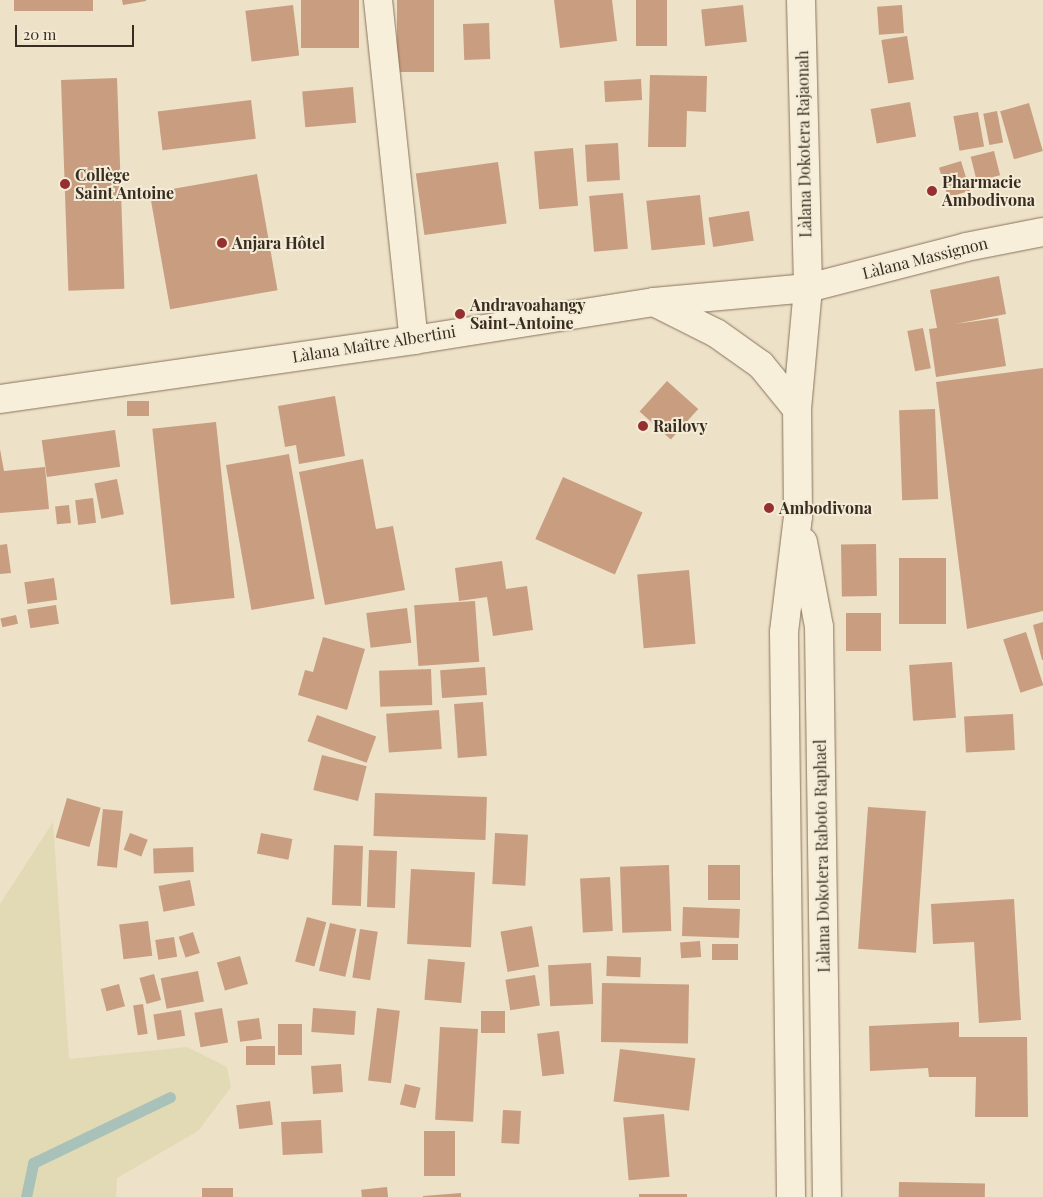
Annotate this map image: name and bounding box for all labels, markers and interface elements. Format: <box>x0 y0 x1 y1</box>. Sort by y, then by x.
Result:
scale bar <box>18 15 136 47</box>
text: 20 m <box>23 24 56 44</box>
street label: Làlana Dokotera Rajaonah <box>793 50 815 238</box>
place label: Collège Saint Antoine <box>75 165 175 203</box>
place label: Pharmacie Ambodivona <box>942 172 1035 210</box>
marker: Collège Saint Antoine <box>59 178 71 190</box>
marker: Pharmacie Ambodivona <box>926 185 938 197</box>
place label: Anjara Hôtel <box>232 233 325 253</box>
street label: Làlana Massignon <box>860 233 990 283</box>
marker: Anjara Hôtel <box>216 237 228 249</box>
place label: Andravoahangy Saint-Antoine <box>470 295 586 333</box>
marker: Andravoahangy Saint-Antoine <box>454 308 466 320</box>
street label: Làlana Maître Albertini <box>291 322 457 366</box>
place label: Railovy <box>653 416 707 436</box>
marker: Railovy <box>637 420 649 432</box>
place label: Ambodivona <box>779 498 872 518</box>
marker: Ambodivona <box>763 502 775 514</box>
street label: Làlana Dokotera Raboto Raphael <box>810 739 834 973</box>

